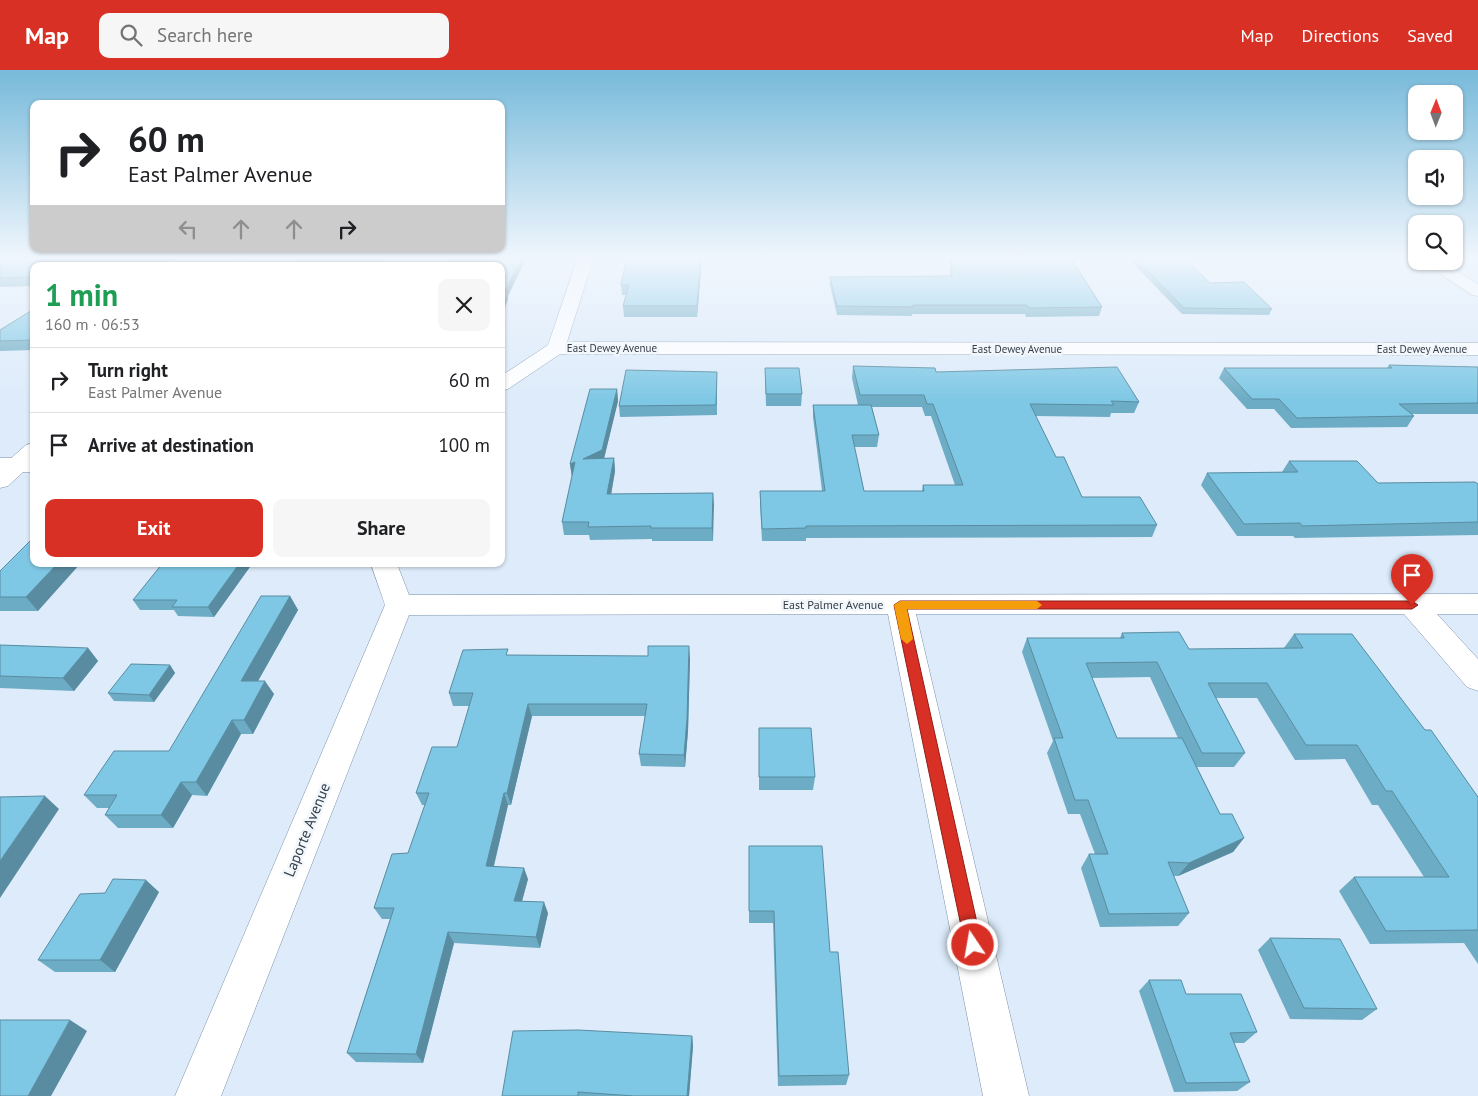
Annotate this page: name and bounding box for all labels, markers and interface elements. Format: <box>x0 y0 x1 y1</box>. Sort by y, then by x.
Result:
search box <box>99 13 449 58</box>
text: Map <box>25 20 69 51</box>
icon: search <box>117 21 145 49</box>
text: Search here <box>157 23 253 47</box>
text: Map <box>1241 24 1273 47</box>
text: Directions <box>1301 24 1379 47</box>
text: Saved <box>1407 24 1453 47</box>
north arrow <box>1408 85 1462 140</box>
map controls <box>1408 85 1463 270</box>
text: 60 m <box>128 116 205 162</box>
icon: right <box>45 120 110 185</box>
button: sound <box>1408 150 1463 205</box>
text: East Palmer Avenue <box>128 160 313 188</box>
icon: left <box>174 215 202 243</box>
icon: ahead <box>227 215 255 243</box>
icon: ahead <box>280 215 308 243</box>
icon: right <box>333 215 361 243</box>
button: search <box>1408 215 1463 270</box>
text: 1 min <box>45 275 118 314</box>
button: close <box>438 279 490 331</box>
text: 160 m · 06:53 <box>45 314 140 334</box>
street label: East Dewey Avenue <box>567 341 658 355</box>
street label: East Dewey Avenue <box>972 342 1063 356</box>
street label: East Dewey Avenue <box>1377 342 1468 356</box>
text: Turn right <box>88 358 168 382</box>
icon: right <box>45 366 73 394</box>
text: 60 m <box>449 368 490 392</box>
text: East Palmer Avenue <box>88 382 222 402</box>
icon: arrive <box>45 431 73 459</box>
text: Arrive at destination <box>88 433 254 457</box>
text: 100 m <box>438 433 490 457</box>
button: Exit <box>45 499 263 557</box>
button: Share <box>273 499 490 557</box>
pin <box>1391 554 1433 605</box>
icon: arrive <box>1398 561 1426 589</box>
street label: East Palmer Avenue <box>783 597 883 612</box>
street label: Laporte Avenue <box>279 780 334 880</box>
position arrow <box>946 918 998 970</box>

